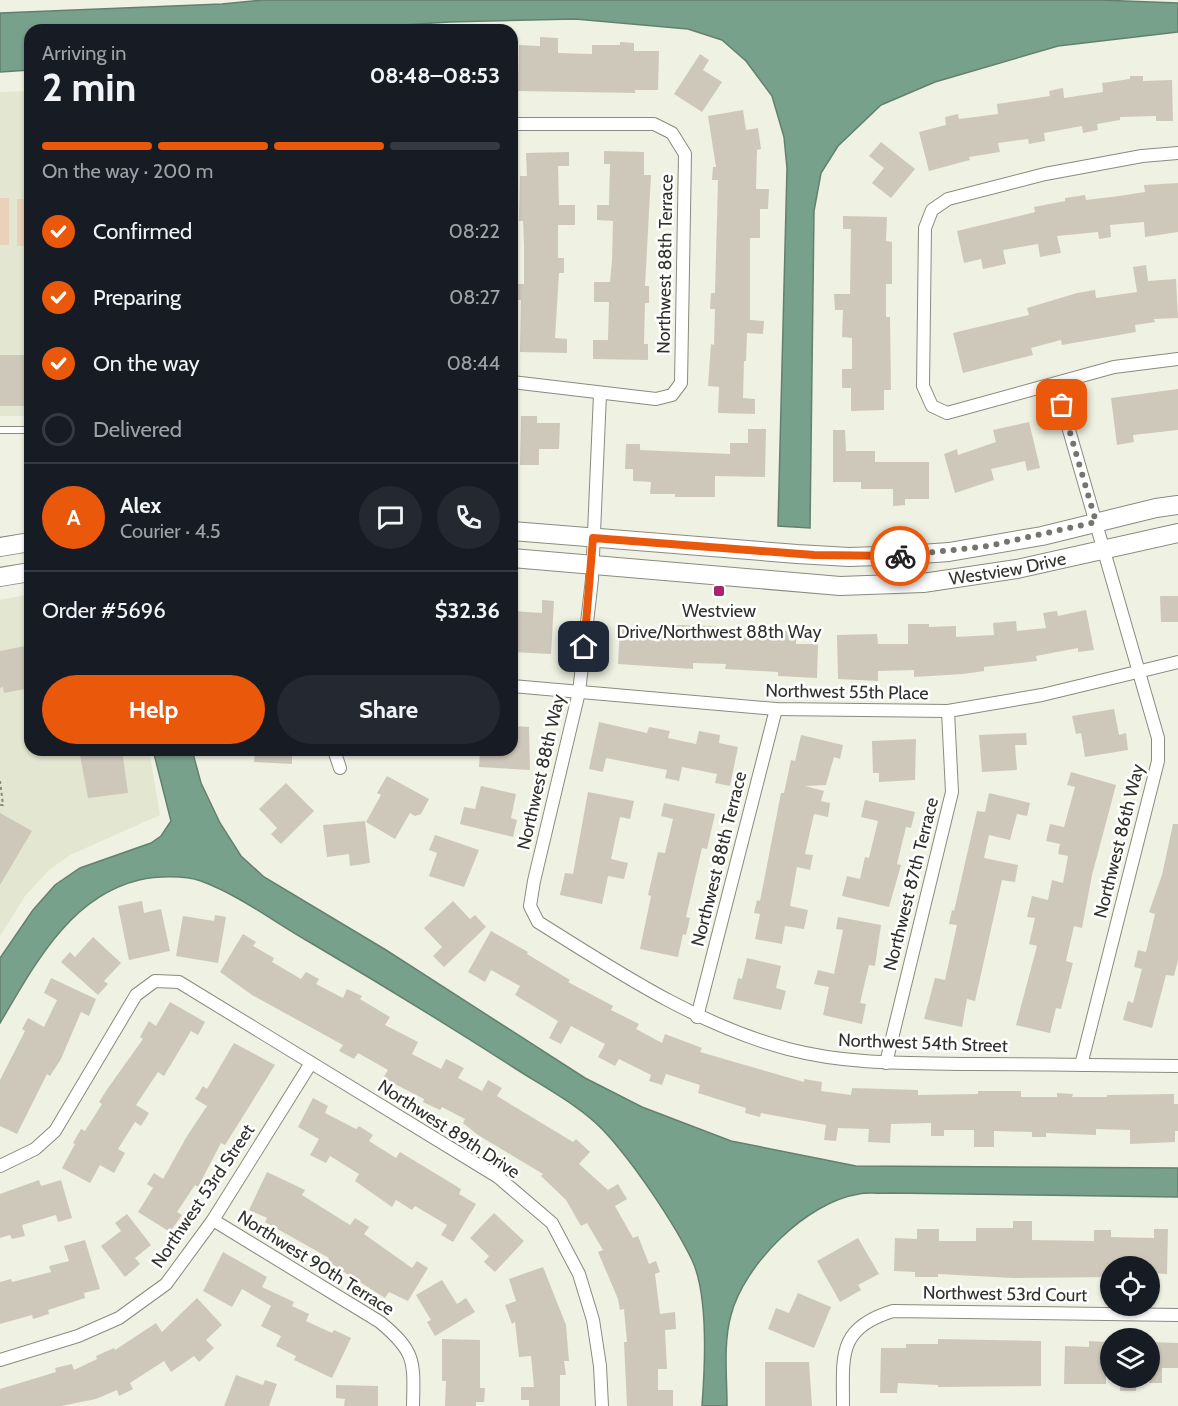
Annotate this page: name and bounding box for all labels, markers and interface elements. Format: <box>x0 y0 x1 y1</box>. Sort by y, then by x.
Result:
text: Arriving in <box>42 41 126 65</box>
text: 08:48–08:53 <box>370 62 500 89</box>
text: 2 min <box>42 63 136 111</box>
text: On the way · 200 m <box>42 159 213 183</box>
street label: Northwest 88th Terrace <box>652 174 678 354</box>
icon: check <box>42 215 75 248</box>
text: Confirmed <box>93 218 192 245</box>
text: 08:22 <box>449 219 500 243</box>
icon: check <box>42 281 75 314</box>
text: Preparing <box>93 284 181 311</box>
text: 08:27 <box>449 285 500 309</box>
icon: check <box>42 347 75 380</box>
text: On the way <box>93 350 200 377</box>
text: 08:44 <box>447 351 500 375</box>
pin <box>1036 379 1087 430</box>
icon: bag <box>1045 388 1078 421</box>
text: Delivered <box>93 416 182 443</box>
button: chat <box>359 486 422 549</box>
button: phone <box>437 486 500 549</box>
text: Alex <box>120 492 161 519</box>
text: A <box>67 504 80 531</box>
text: Courier · 4.5 <box>120 519 221 543</box>
courier <box>870 526 930 586</box>
icon: bike <box>884 540 917 573</box>
street label: Westview Drive <box>948 547 1068 590</box>
marker: Westview Drive/Northwest 88th Way <box>712 584 726 598</box>
text: Order #5696 <box>42 597 166 624</box>
text: $32.36 <box>435 597 500 624</box>
place label: Westview Drive/Northwest 88th Way <box>617 600 822 643</box>
pin <box>558 621 609 672</box>
icon: home <box>567 630 600 663</box>
button: Help <box>42 675 265 744</box>
button: Share <box>277 675 500 744</box>
street label: Northwest 55th Place <box>765 680 929 704</box>
street label: Northwest 88th Way <box>512 692 570 852</box>
street label: Northwest 86th Way <box>1089 762 1149 920</box>
street label: Northwest 88th Terrace <box>687 769 751 949</box>
street label: Northwest 87th Terrace <box>879 795 943 973</box>
street label: Northwest 54th Street <box>838 1029 1008 1057</box>
street label: Northwest 89th Drive <box>374 1075 524 1183</box>
street label: Northwest 53rd Street <box>147 1120 259 1272</box>
street label: Northwest 90th Terrace <box>234 1206 398 1320</box>
map controls <box>1100 1256 1160 1388</box>
button: locate <box>1100 1256 1160 1316</box>
street label: Northwest 53rd Court <box>923 1282 1087 1306</box>
button: layers <box>1100 1328 1160 1388</box>

